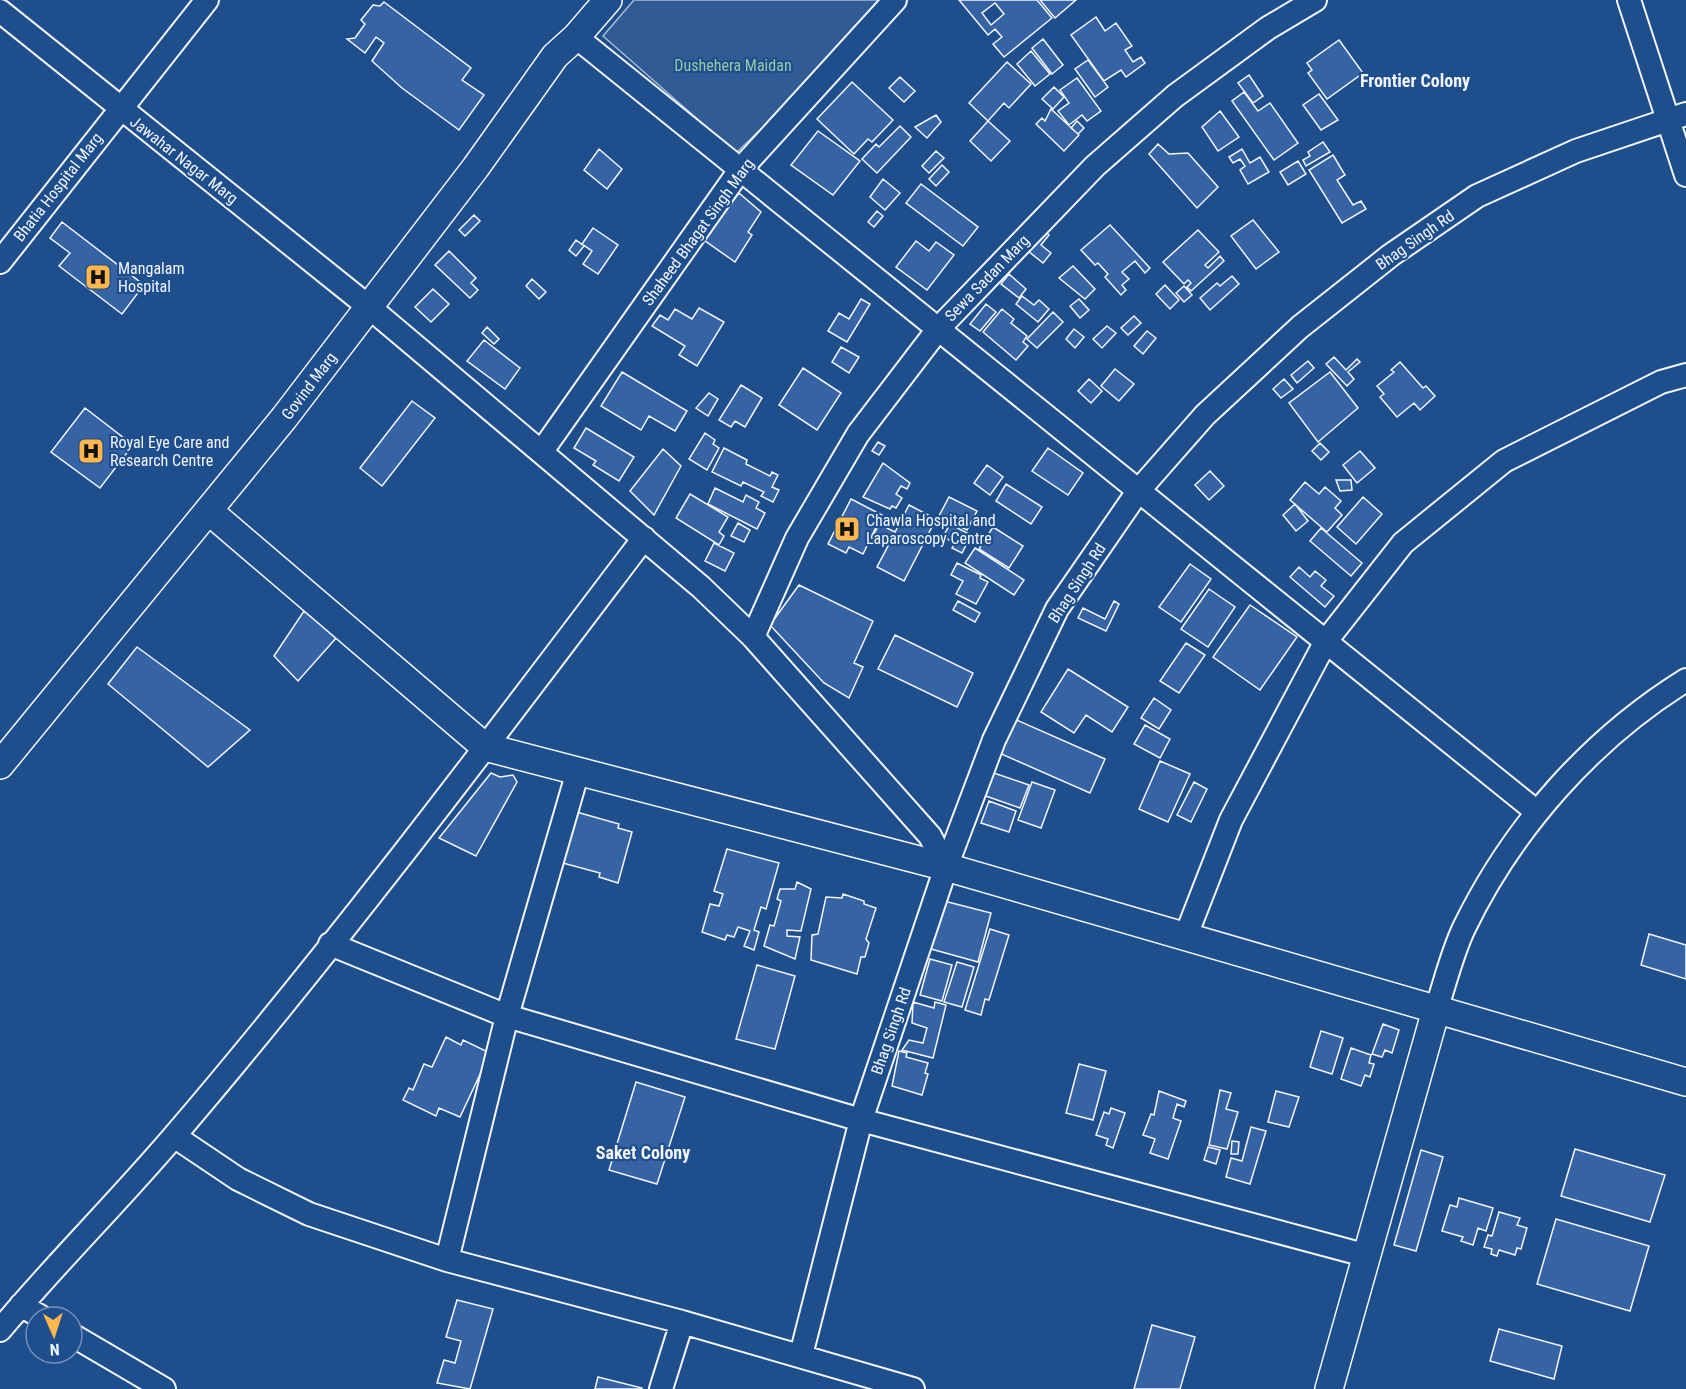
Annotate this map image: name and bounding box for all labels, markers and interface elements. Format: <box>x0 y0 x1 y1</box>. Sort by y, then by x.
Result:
park label: Dushehera Maidan <box>674 56 792 75</box>
district label: Frontier Colony <box>1360 70 1470 91</box>
street label: Jawahar Nagar Marg <box>126 112 242 208</box>
street label: Bhatia Hospital Marg <box>10 129 106 245</box>
street label: Shaheed Bhagat Singh Marg <box>638 155 758 309</box>
street label: Bhag Singh Rd <box>1372 206 1458 274</box>
street label: Sewa Sadan Marg <box>941 231 1033 325</box>
place label: Mangalam Hospital <box>118 259 184 296</box>
hospital icon: Mangalam Hospital <box>83 262 113 292</box>
street label: Govind Marg <box>277 348 341 424</box>
place label: Royal Eye Care and Research Centre <box>110 433 229 470</box>
hospital icon: Royal Eye Care and Research Centre <box>76 436 106 466</box>
place label: Chawla Hospital and Laparoscopy Centre <box>866 511 996 548</box>
hospital icon: Chawla Hospital and Laparoscopy Centre <box>832 514 862 544</box>
street label: Bhag Singh Rd <box>1044 540 1110 626</box>
street label: Bhag Singh Rd <box>867 985 915 1077</box>
district label: Saket Colony <box>596 1142 690 1163</box>
north arrow <box>24 1305 84 1365</box>
text: N <box>49 1340 60 1359</box>

